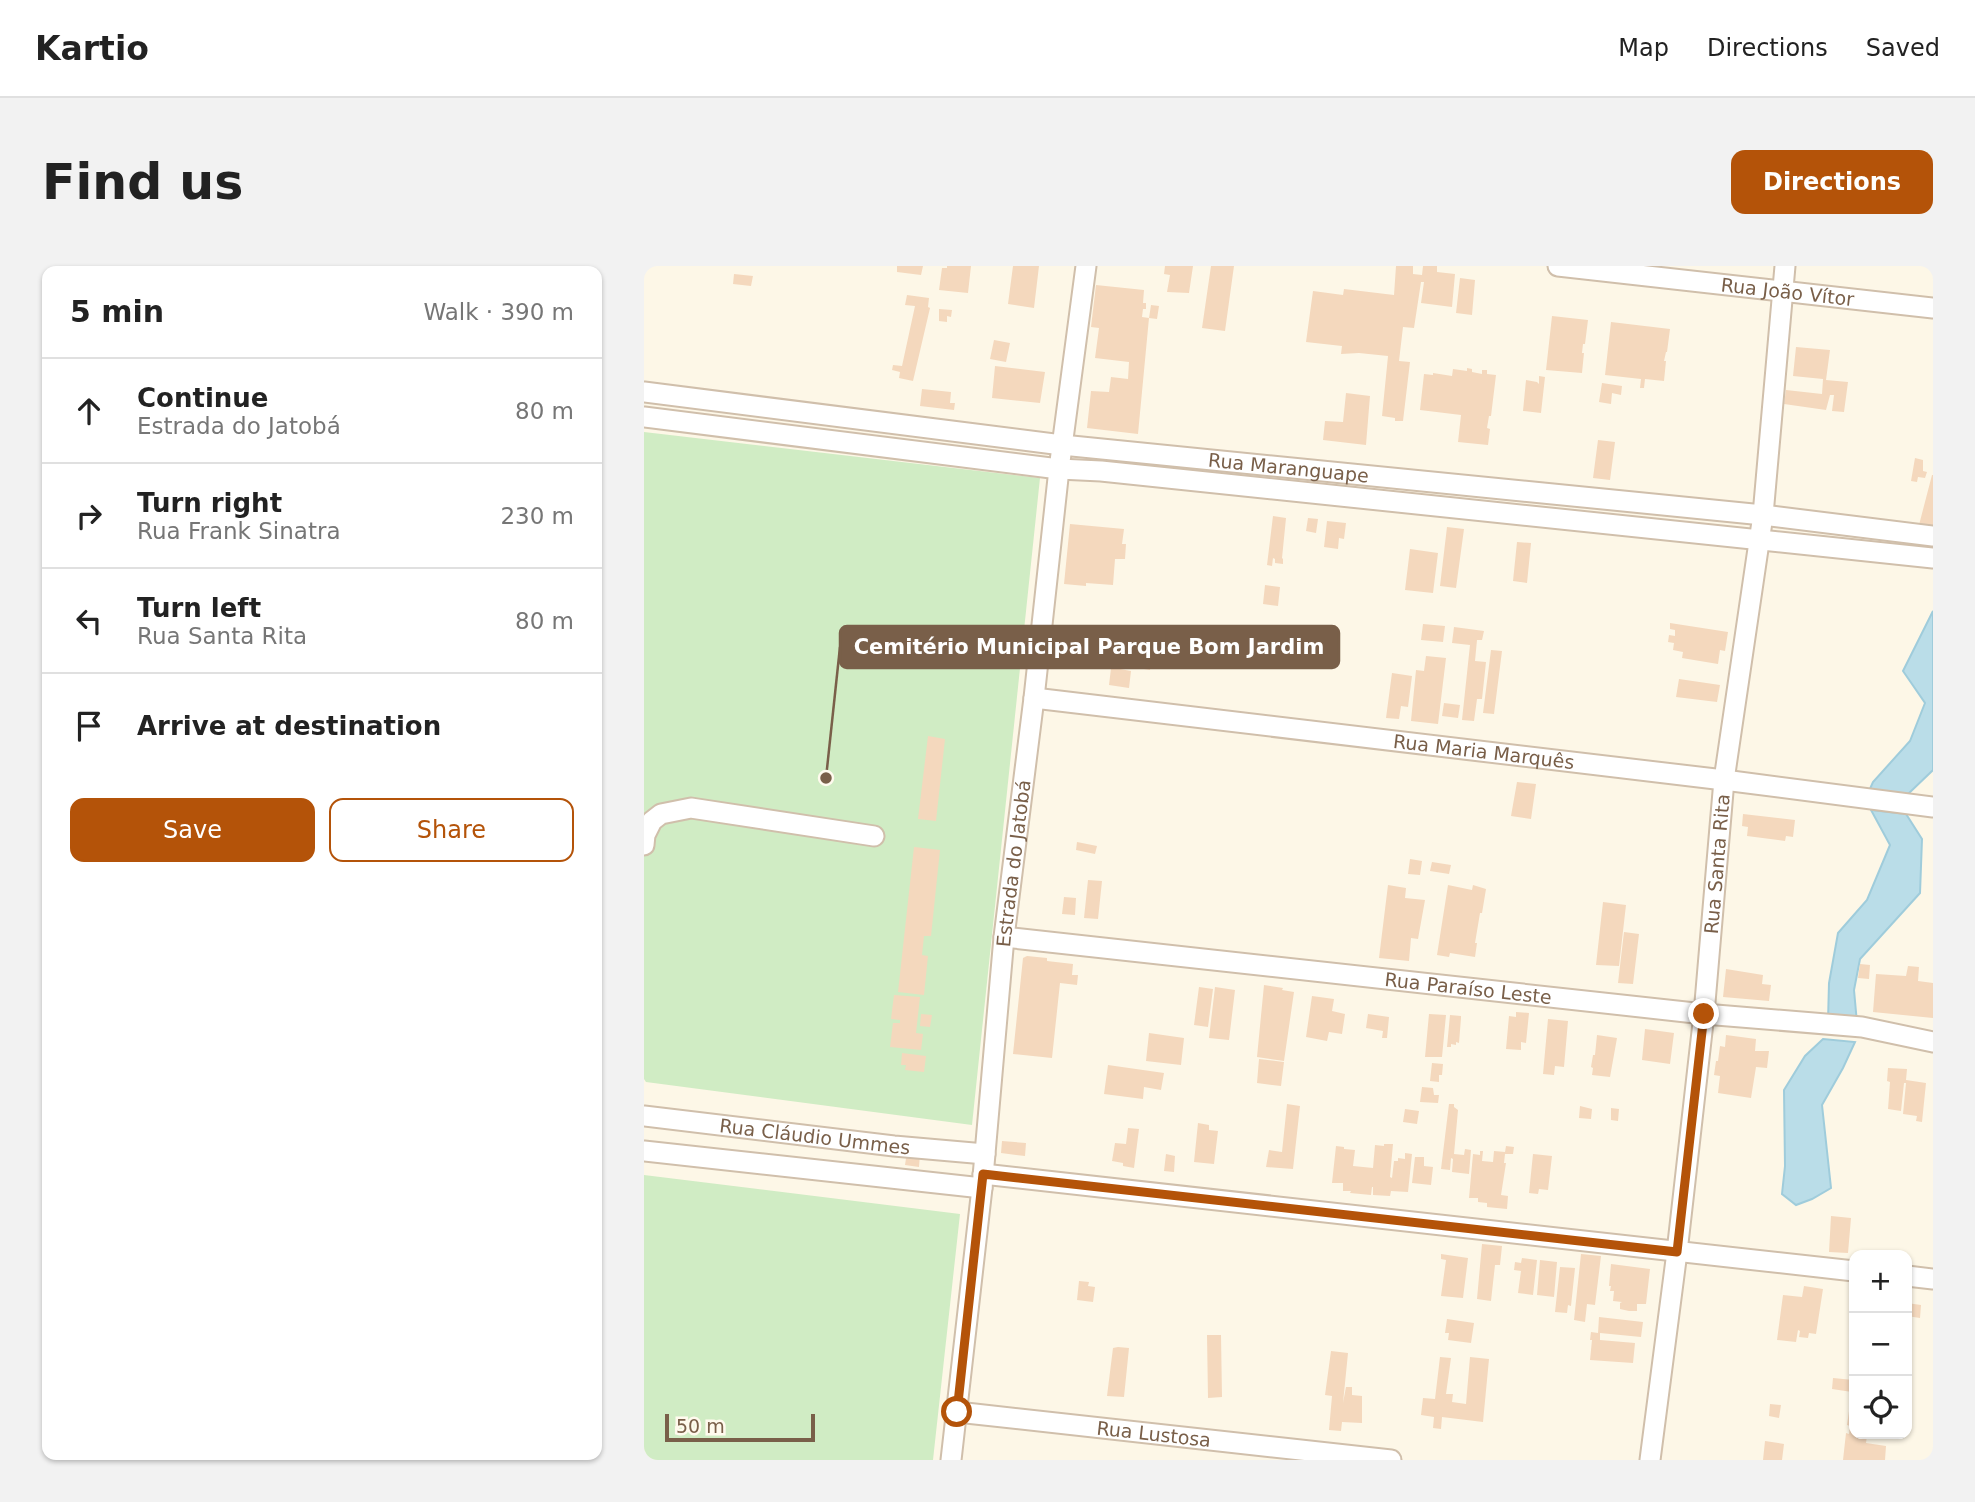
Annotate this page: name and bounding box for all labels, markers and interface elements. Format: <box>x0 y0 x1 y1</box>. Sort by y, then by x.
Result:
text: Kartio <box>35 29 149 68</box>
text: Map <box>1618 34 1669 62</box>
text: Directions <box>1707 34 1828 62</box>
text: Saved <box>1866 34 1940 62</box>
button: Directions <box>1731 150 1933 214</box>
text: Find us <box>42 154 243 211</box>
street label: Rua João Vítor <box>1720 273 1855 310</box>
text: 5 min <box>70 294 164 329</box>
text: Walk · 390 m <box>423 299 574 325</box>
text: Continue <box>137 383 268 413</box>
icon: ahead <box>70 392 108 430</box>
text: 80 m <box>515 398 574 424</box>
text: Estrada do Jatobá <box>137 413 341 439</box>
street label: Rua Maranguape <box>1207 449 1370 487</box>
text: Turn right <box>137 488 282 518</box>
icon: right <box>70 497 108 535</box>
text: 230 m <box>500 503 574 529</box>
text: Rua Frank Sinatra <box>137 518 340 544</box>
text: Turn left <box>137 593 261 623</box>
icon: left <box>70 602 108 640</box>
text: 80 m <box>515 608 574 634</box>
text: Rua Santa Rita <box>137 623 307 649</box>
callout: Cemitério Municipal Parque Bom Jardim <box>840 626 1339 668</box>
text: Cemitério Municipal Parque Bom Jardim <box>854 635 1324 659</box>
icon: arrive <box>70 707 108 745</box>
text: Arrive at destination <box>137 711 441 741</box>
street label: Rua Maria Marquês <box>1392 730 1576 773</box>
street label: Estrada do Jatobá <box>992 778 1035 948</box>
street label: Rua Santa Rita <box>1700 793 1734 935</box>
button: Save <box>70 798 315 862</box>
button: Share <box>329 798 574 862</box>
street label: Rua Paraíso Leste <box>1384 968 1553 1008</box>
route end <box>1688 998 1719 1029</box>
street label: Rua Cláudio Ummes <box>718 1114 911 1158</box>
map controls <box>1849 1250 1912 1439</box>
button: + <box>1849 1250 1912 1313</box>
button: − <box>1849 1313 1912 1376</box>
button: locate <box>1849 1376 1912 1439</box>
route start <box>941 1396 972 1427</box>
scale bar <box>665 1411 816 1443</box>
text: 50 m <box>676 1415 725 1437</box>
street label: Rua Lustosa <box>1095 1417 1212 1451</box>

